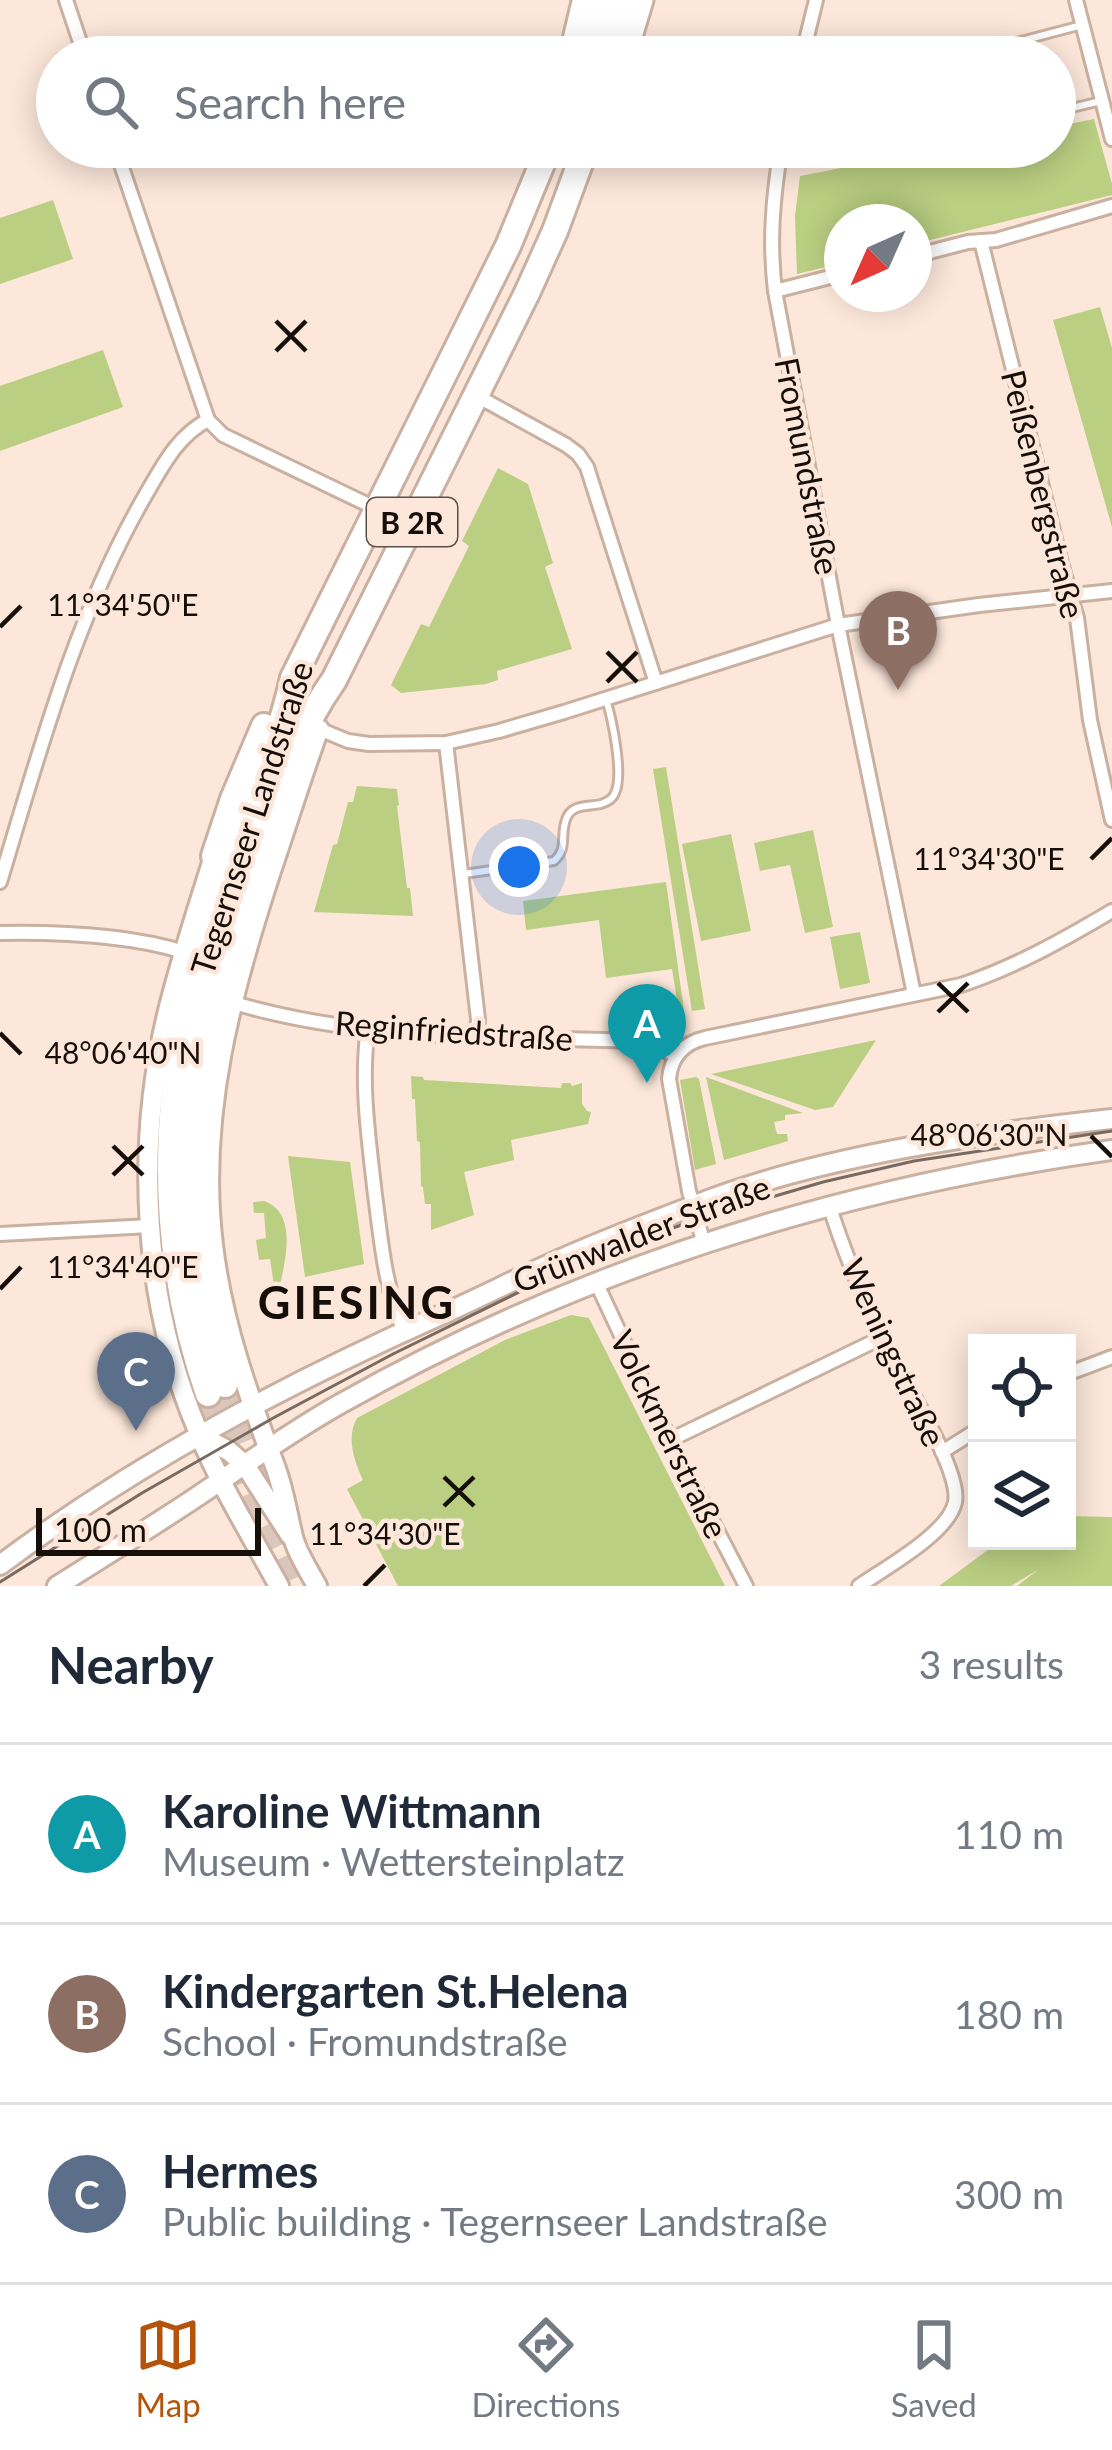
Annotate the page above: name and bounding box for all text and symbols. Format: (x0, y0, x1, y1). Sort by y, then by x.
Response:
search box (36, 36, 1076, 168)
icon: search (78, 69, 144, 135)
text: Search here (174, 75, 406, 129)
north arrow (824, 204, 932, 312)
street label: Fromundstraße (767, 354, 849, 578)
street label: Peißenbergstraße (994, 366, 1094, 622)
road number: B 2R (367, 498, 457, 546)
text: 11°34'50"E (47, 586, 199, 622)
pin: B (859, 591, 937, 690)
street label: Tegernseer Landstraße (181, 656, 321, 980)
your location (489, 837, 549, 897)
text: 11°34'30"E (913, 840, 1065, 876)
pin: A (608, 984, 686, 1083)
street label: Reginfriedstraße (334, 1002, 574, 1058)
text: 48°06'40"N (45, 1034, 201, 1070)
text: 48°06'30"N (911, 1116, 1067, 1152)
street label: Grünwalder Straße (507, 1166, 775, 1300)
text: 11°34'40"E (47, 1248, 199, 1284)
street label: Weningstraße (833, 1252, 955, 1452)
district label: GIESING (258, 1275, 456, 1329)
street label: Volckmerstraße (602, 1324, 738, 1544)
pin: C (97, 1332, 175, 1431)
map controls (968, 1334, 1076, 1550)
button: locate (968, 1334, 1076, 1442)
button: layers (968, 1442, 1076, 1550)
scale bar (36, 1502, 261, 1555)
text: 100 m (54, 1509, 147, 1549)
text: 11°34'30"E (309, 1515, 461, 1551)
text: Nearby (48, 1634, 214, 1695)
text: 3 results (919, 1641, 1064, 1687)
text: Karoline Wittmann (162, 1784, 542, 1838)
text: A (73, 1811, 101, 1857)
text: 110 m (954, 1811, 1064, 1857)
text: Museum · Wettersteinplatz (162, 1838, 625, 1884)
text: Kindergarten St.Helena (162, 1964, 629, 2018)
text: B (74, 1991, 100, 2037)
text: 180 m (954, 1991, 1064, 2037)
text: School · Fromundstraße (162, 2018, 568, 2064)
text: Hermes (162, 2144, 318, 2198)
text: C (74, 2171, 100, 2217)
text: 300 m (954, 2171, 1064, 2217)
text: Public building · Tegernseer Landstraße (162, 2198, 828, 2244)
tab: Map (135, 2312, 201, 2424)
tab: Directions (471, 2312, 620, 2424)
tab: Saved (891, 2312, 977, 2424)

